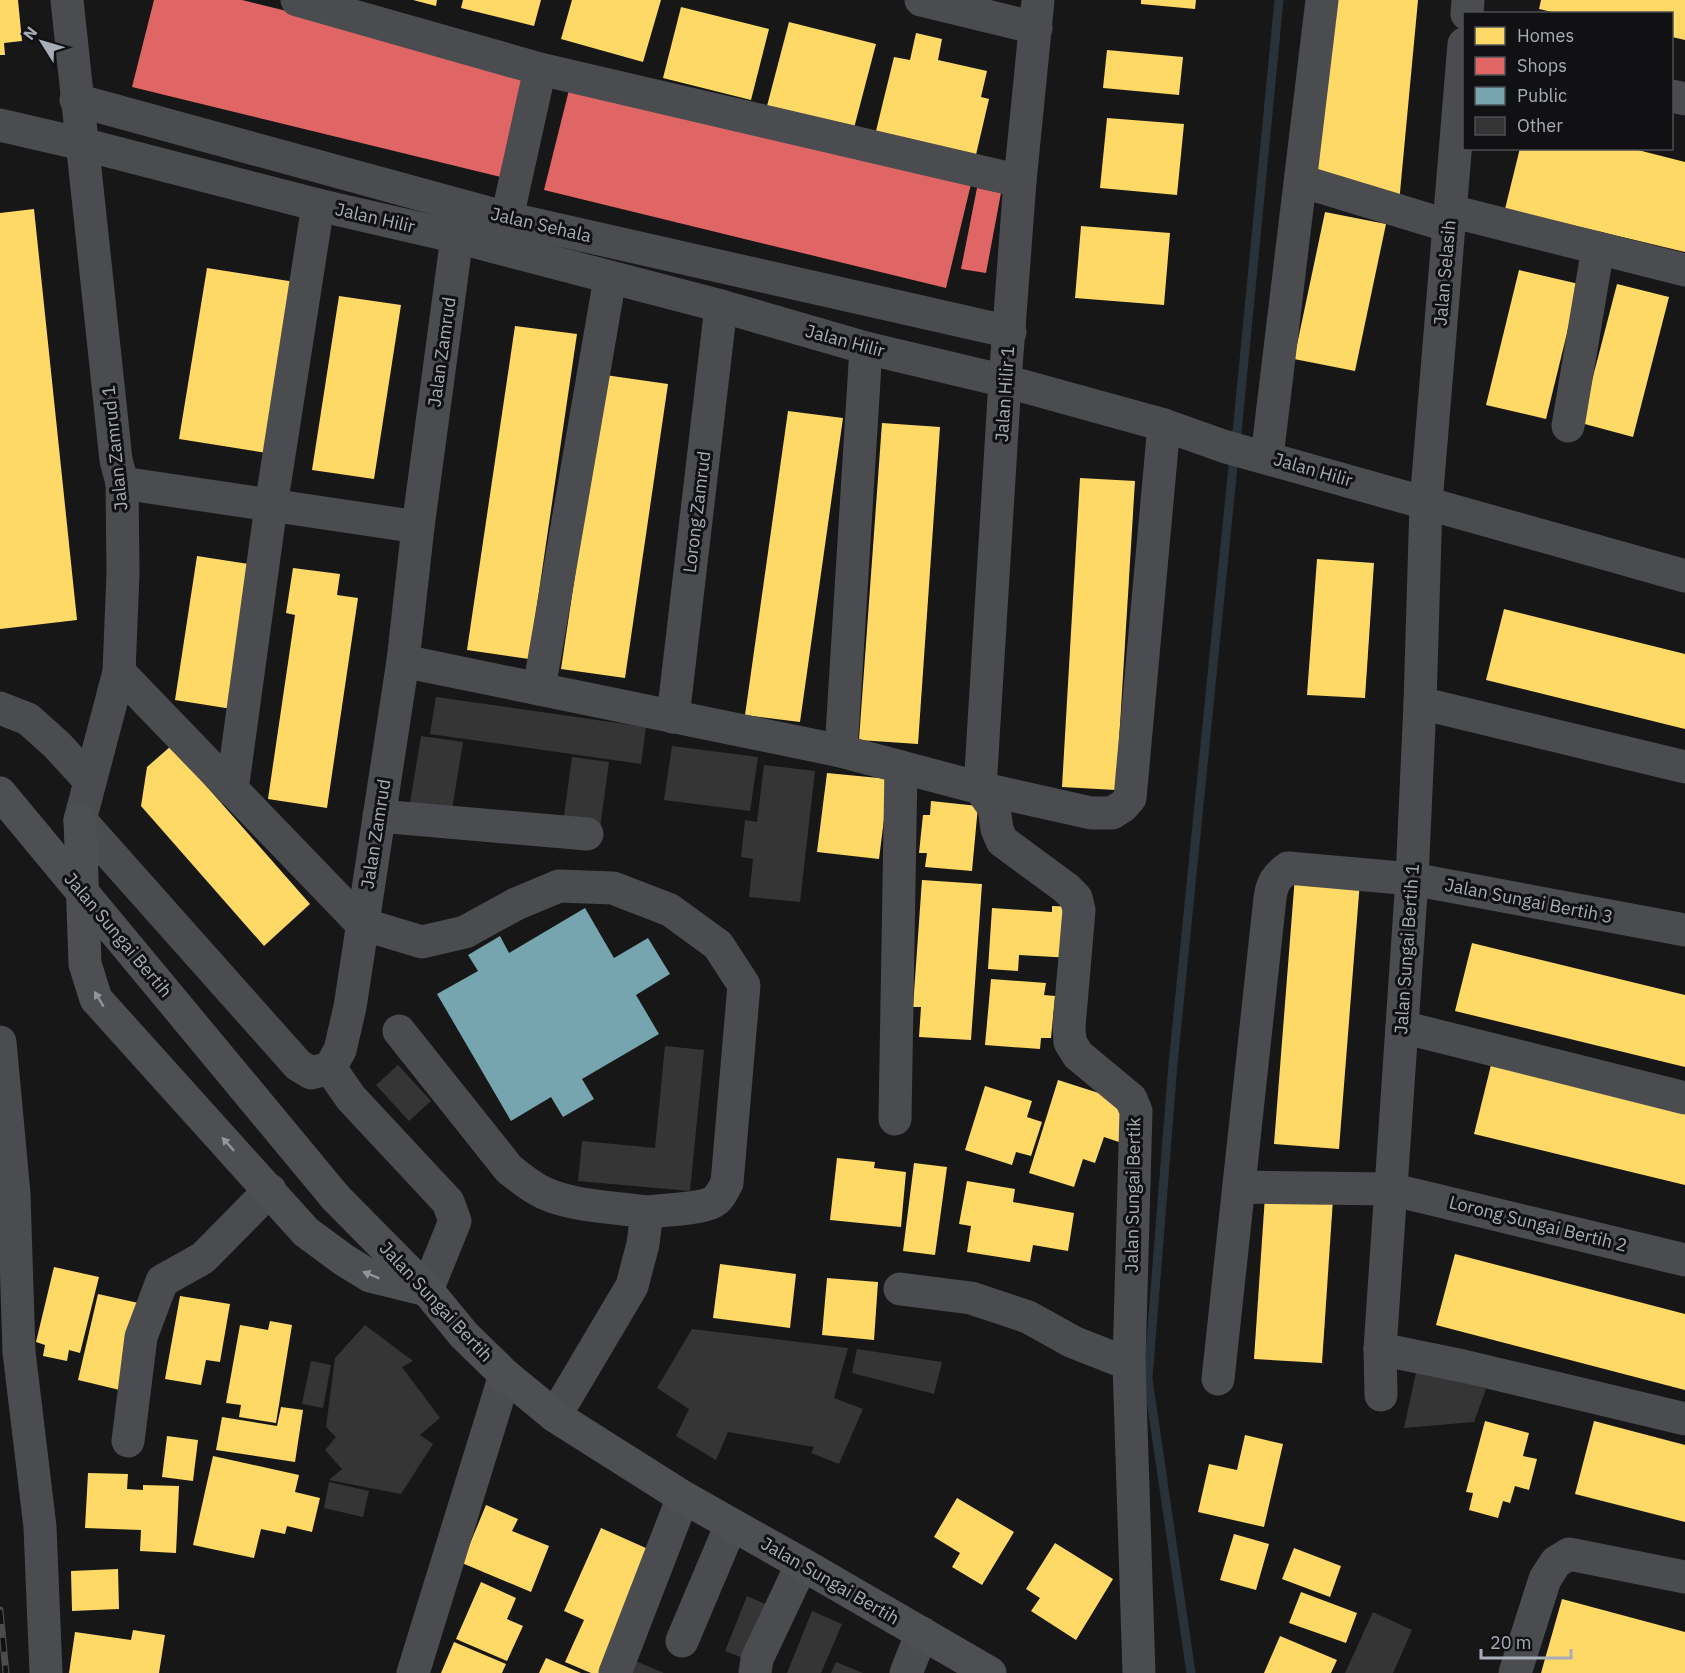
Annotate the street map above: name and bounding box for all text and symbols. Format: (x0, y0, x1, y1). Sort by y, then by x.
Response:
north arrow (12, 12, 72, 72)
legend (1463, 12, 1673, 150)
text: N (19, 22, 41, 44)
text: Homes (1517, 24, 1574, 47)
text: Shops (1517, 54, 1567, 77)
text: Public (1517, 84, 1567, 107)
text: Other (1517, 114, 1563, 137)
street label: Jalan Hilir (333, 197, 418, 238)
street label: Jalan Sehala (489, 202, 594, 247)
street label: Jalan Selasih (1428, 219, 1461, 327)
street label: Jalan Zamrud (422, 295, 461, 408)
street label: Jalan Hilir (803, 319, 888, 362)
street label: Jalan Hilir 1 (990, 345, 1019, 443)
street label: Jalan Zamrud 1 (96, 384, 133, 512)
street label: Jalan Hilir (1271, 447, 1356, 492)
street label: Lorong Zamrud (678, 450, 715, 574)
street label: Jalan Zamrud (355, 777, 396, 890)
street label: Jalan Sungai Bertih 1 (1389, 863, 1424, 1035)
street label: Jalan Sungai Bertih (59, 868, 177, 1002)
street label: Jalan Sungai Bertih 3 (1443, 873, 1615, 928)
one-way arrow (93, 991, 104, 1008)
street label: Jalan Sungai Bertik (1120, 1117, 1145, 1273)
one-way arrow (221, 1137, 235, 1152)
street label: Lorong Sungai Bertih 2 (1447, 1190, 1629, 1257)
street label: Jalan Sungai Bertih (375, 1237, 498, 1366)
one-way arrow (361, 1270, 379, 1280)
street label: Jalan Sungai Bertih (757, 1532, 903, 1629)
scale bar (1481, 1622, 1571, 1660)
text: 20 m (1490, 1631, 1532, 1654)

